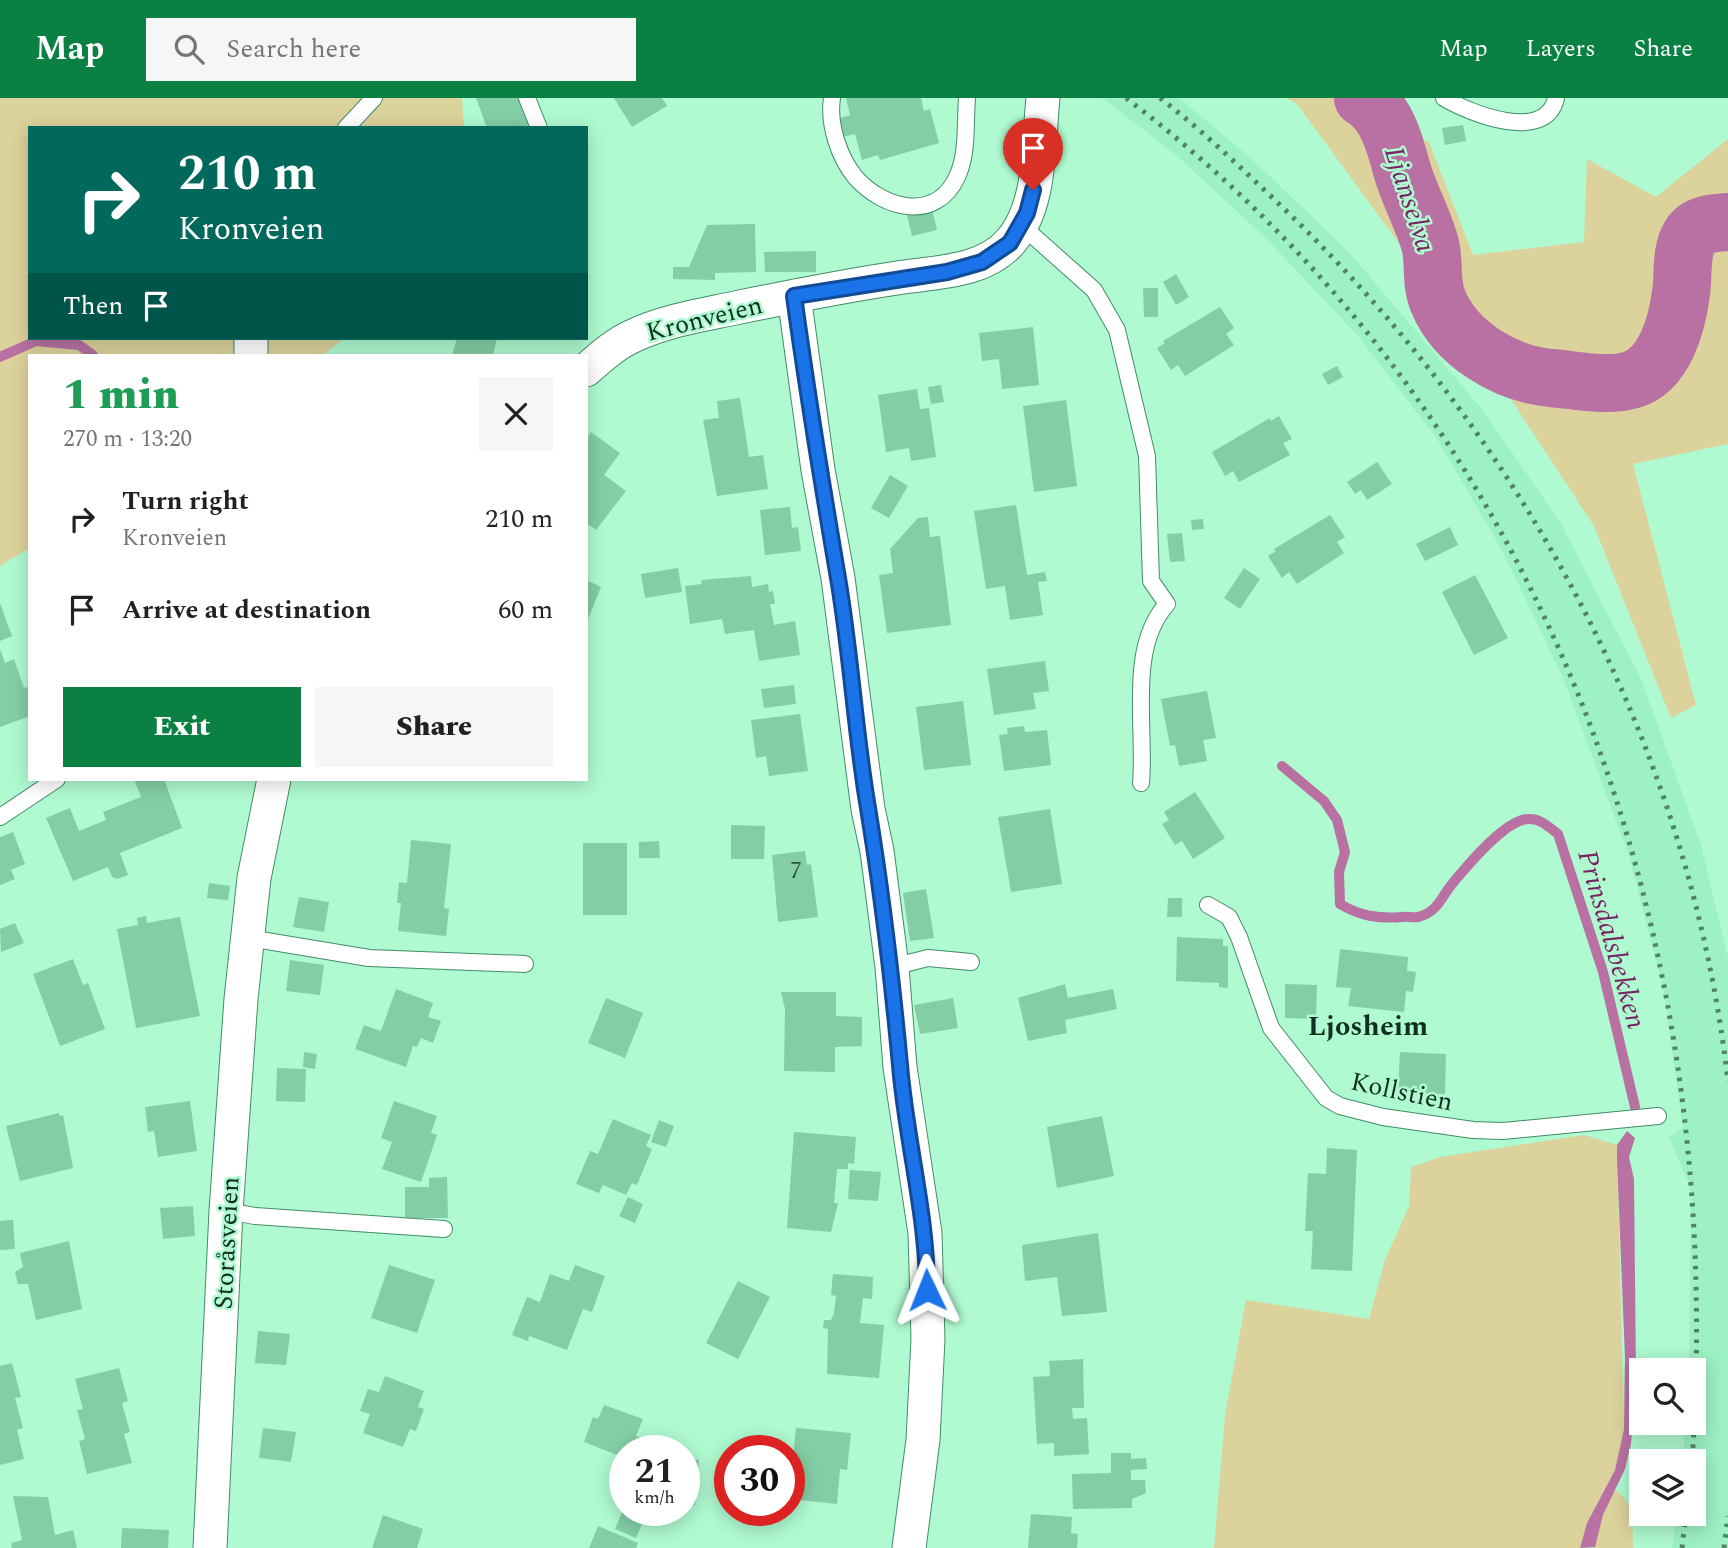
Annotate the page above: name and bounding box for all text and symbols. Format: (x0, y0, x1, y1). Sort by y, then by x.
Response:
search box (146, 18, 636, 81)
text: Map (35, 24, 104, 74)
text: Search here (226, 29, 361, 69)
icon: search (170, 30, 208, 68)
text: Map (1439, 31, 1488, 67)
text: Layers (1526, 31, 1596, 67)
text: Share (1634, 31, 1693, 67)
pin (1003, 118, 1063, 190)
icon: arrive (1014, 129, 1052, 167)
text: 210 m (178, 137, 317, 212)
water label: Ljanselva (1372, 141, 1447, 258)
icon: right (63, 154, 154, 245)
text: Kronveien (178, 205, 324, 254)
street label: Kronveien (642, 285, 767, 353)
text: Then (63, 286, 123, 326)
icon: arrive (137, 287, 175, 325)
text: 1 min (63, 364, 179, 427)
button: close (479, 377, 553, 451)
text: 270 m · 13:20 (63, 422, 192, 457)
text: Turn right (122, 481, 249, 521)
text: 210 m (485, 499, 553, 539)
icon: right (63, 500, 101, 538)
text: Kronveien (122, 521, 227, 556)
text: Arrive at destination (122, 590, 371, 630)
text: 60 m (498, 590, 553, 630)
icon: arrive (63, 591, 101, 629)
button: Exit (63, 687, 301, 767)
button: Share (315, 687, 553, 767)
water label: Prinsdalsbekken (1565, 845, 1658, 1034)
house number: 7 (790, 854, 802, 889)
district label: Ljosheim (1308, 1005, 1428, 1048)
street label: Kollstien (1347, 1062, 1457, 1122)
street label: Storåsveien (204, 1176, 250, 1310)
position arrow (890, 1253, 964, 1327)
map controls (1629, 1358, 1706, 1526)
button: search (1629, 1358, 1706, 1435)
speed limit sign: 30 (714, 1435, 805, 1526)
text: 21 (635, 1445, 674, 1498)
button: layers (1629, 1449, 1706, 1526)
text: km/h (634, 1484, 675, 1511)

